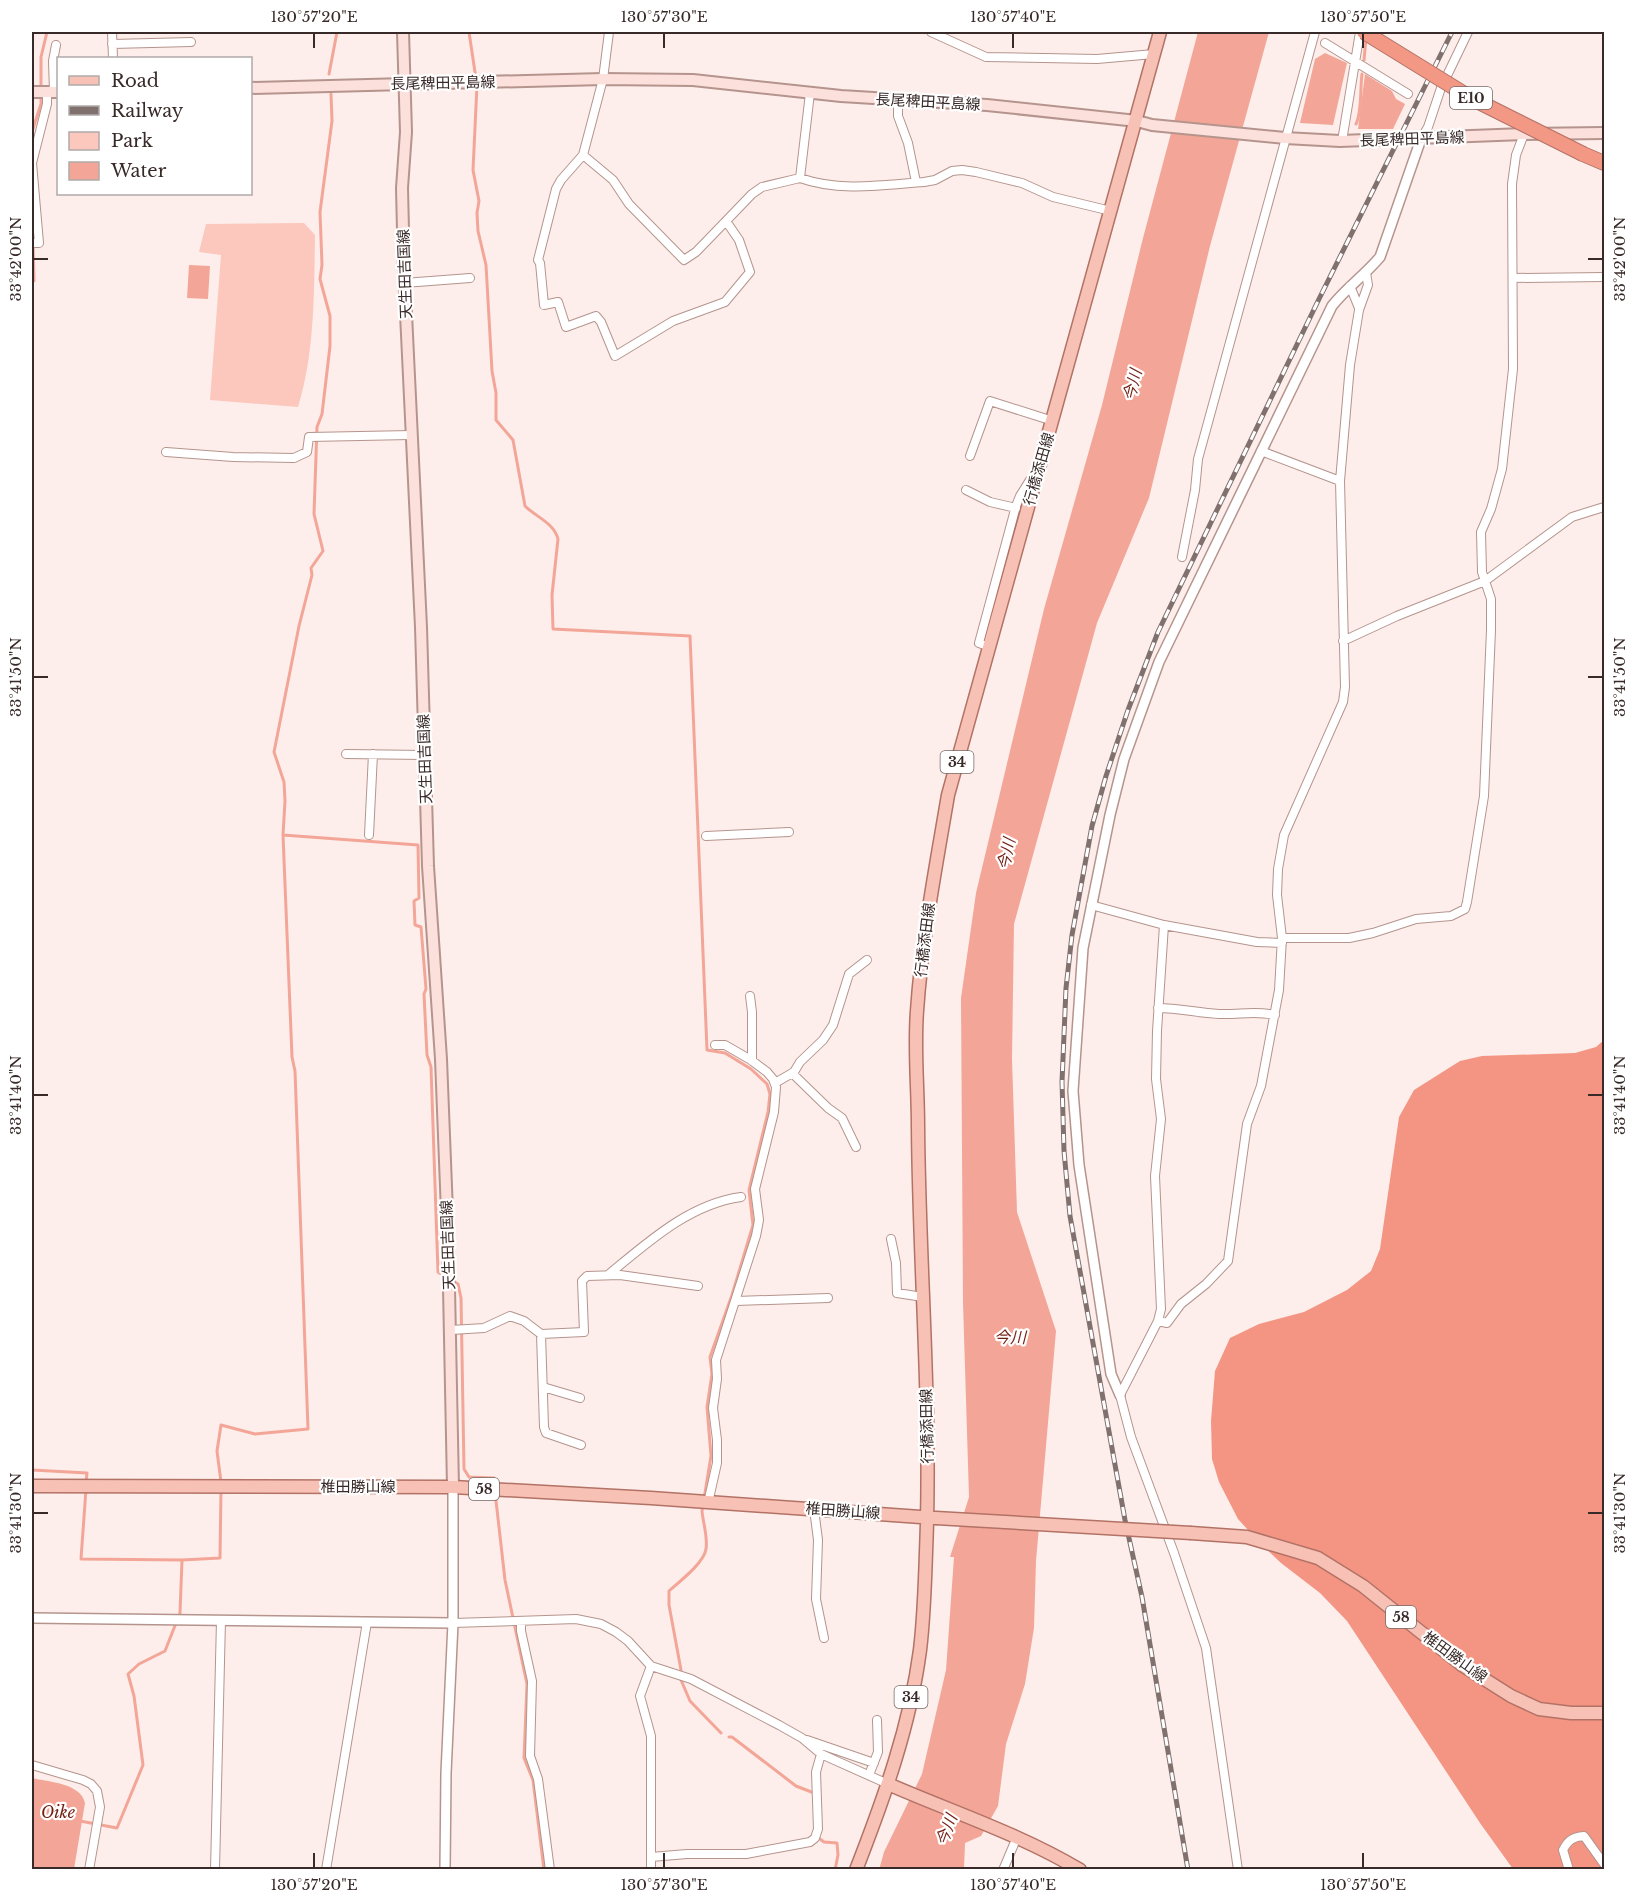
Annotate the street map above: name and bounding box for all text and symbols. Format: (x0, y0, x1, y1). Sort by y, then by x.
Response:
text: 130°57'20"E (270, 7, 358, 26)
text: 130°57'30"E (620, 7, 708, 26)
text: 130°57'40"E (970, 7, 1056, 26)
text: 130°57'50"E (1320, 7, 1406, 26)
legend (57, 57, 252, 195)
text: Road (111, 70, 159, 92)
street label: 長尾稗田平島線 (390, 72, 496, 93)
road number: E10 (1450, 87, 1492, 109)
street label: 長尾稗田平島線 (875, 89, 981, 114)
text: Railway (111, 100, 184, 122)
street label: 長尾稗田平島線 (1359, 127, 1465, 150)
text: Park (111, 130, 153, 152)
text: Water (110, 160, 167, 182)
text: 33°42'00"N (6, 217, 25, 301)
text: 33°42'00"N (1610, 217, 1629, 301)
street label: 天生田吉国線 (393, 229, 416, 319)
water label: 今川 (1118, 365, 1146, 403)
street label: 行橋添田線 (1019, 430, 1058, 508)
text: 33°41'50"N (6, 637, 25, 717)
text: 33°41'50"N (1610, 637, 1629, 717)
street label: 天生田吉国線 (413, 714, 436, 804)
road number: 34 (940, 751, 974, 773)
water label: 今川 (993, 834, 1020, 872)
street label: 行橋添田線 (911, 902, 939, 978)
text: 33°41'40"N (6, 1055, 25, 1135)
text: 33°41'40"N (1610, 1055, 1629, 1135)
street label: 天生田吉国線 (436, 1200, 459, 1290)
water label: 今川 (994, 1327, 1028, 1347)
street label: 行橋添田線 (916, 1388, 937, 1464)
text: 33°41'30"N (6, 1473, 25, 1553)
text: 33°41'30"N (1610, 1473, 1629, 1553)
street label: 椎田勝山線 (320, 1477, 396, 1496)
road number: 58 (469, 1478, 499, 1500)
street label: 椎田勝山線 (805, 1498, 881, 1523)
road number: 58 (1386, 1606, 1416, 1628)
street label: 椎田勝山線 (1419, 1627, 1491, 1686)
road number: 34 (894, 1686, 928, 1708)
water label: Oike (41, 1802, 76, 1822)
water label: 今川 (931, 1810, 962, 1848)
text: 130°57'20"E (270, 1875, 358, 1894)
text: 130°57'30"E (620, 1875, 708, 1894)
text: 130°57'40"E (970, 1875, 1056, 1894)
text: 130°57'50"E (1320, 1875, 1406, 1894)

